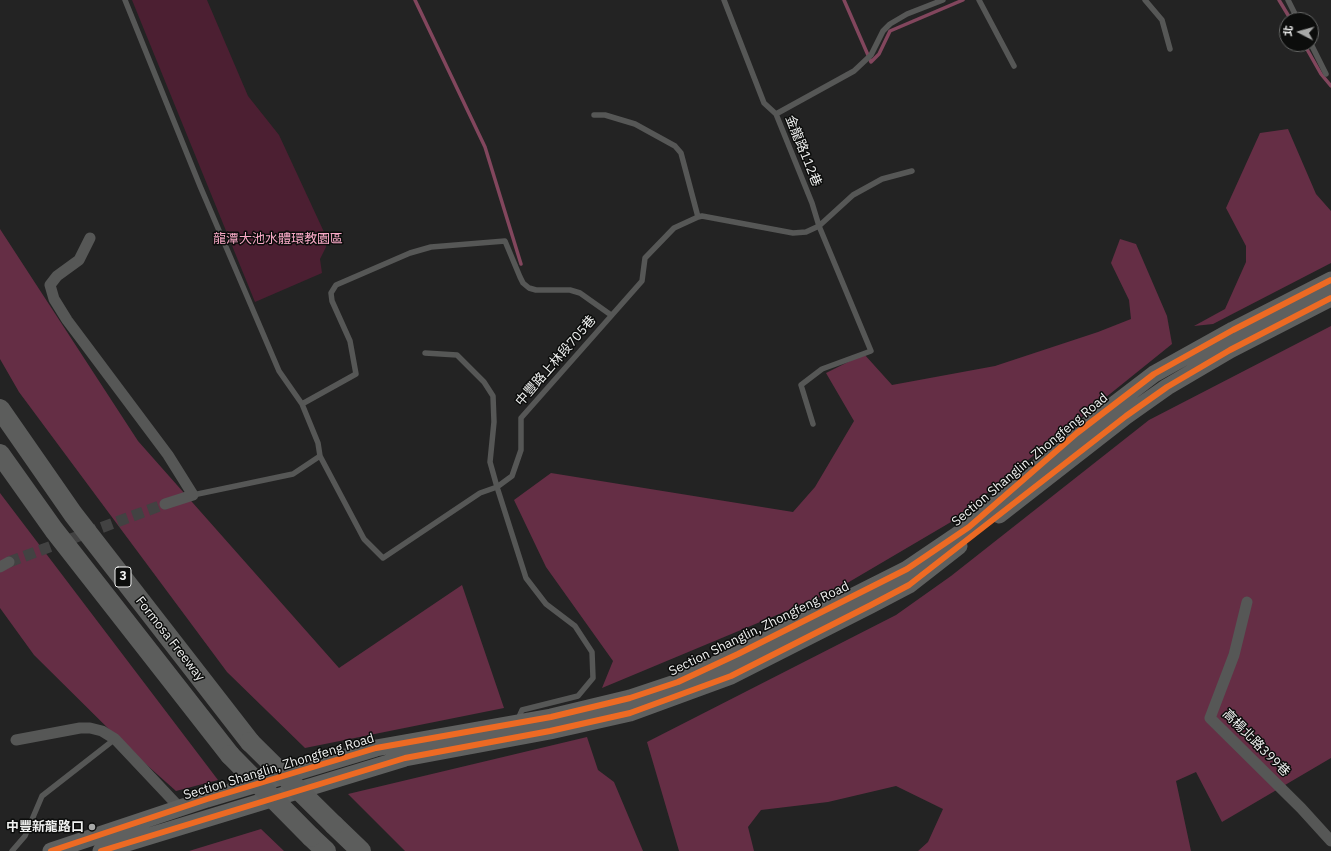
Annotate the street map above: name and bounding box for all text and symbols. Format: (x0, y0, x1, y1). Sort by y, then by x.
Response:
north arrow (1279, 12, 1319, 52)
text: 北 (1281, 25, 1296, 37)
street label: 金龍路112巷 (782, 113, 824, 189)
park label: 龍潭大池水體環教園區 (213, 231, 343, 247)
street label: 中豐路上林段705巷 (513, 313, 599, 409)
street label: Section Shanglin, Zhongfeng Road (949, 390, 1111, 530)
road number: 3 (115, 567, 131, 587)
street label: Section Shanglin, Zhongfeng Road (666, 578, 852, 680)
street label: Formosa Freeway (132, 594, 208, 684)
street label: 高楊北路399巷 (1219, 706, 1293, 780)
street label: Section Shanglin, Zhongfeng Road (182, 731, 376, 803)
place label: 中豐新龍路口 (6, 819, 84, 835)
marker: 中豐新龍路口 (87, 822, 97, 832)

